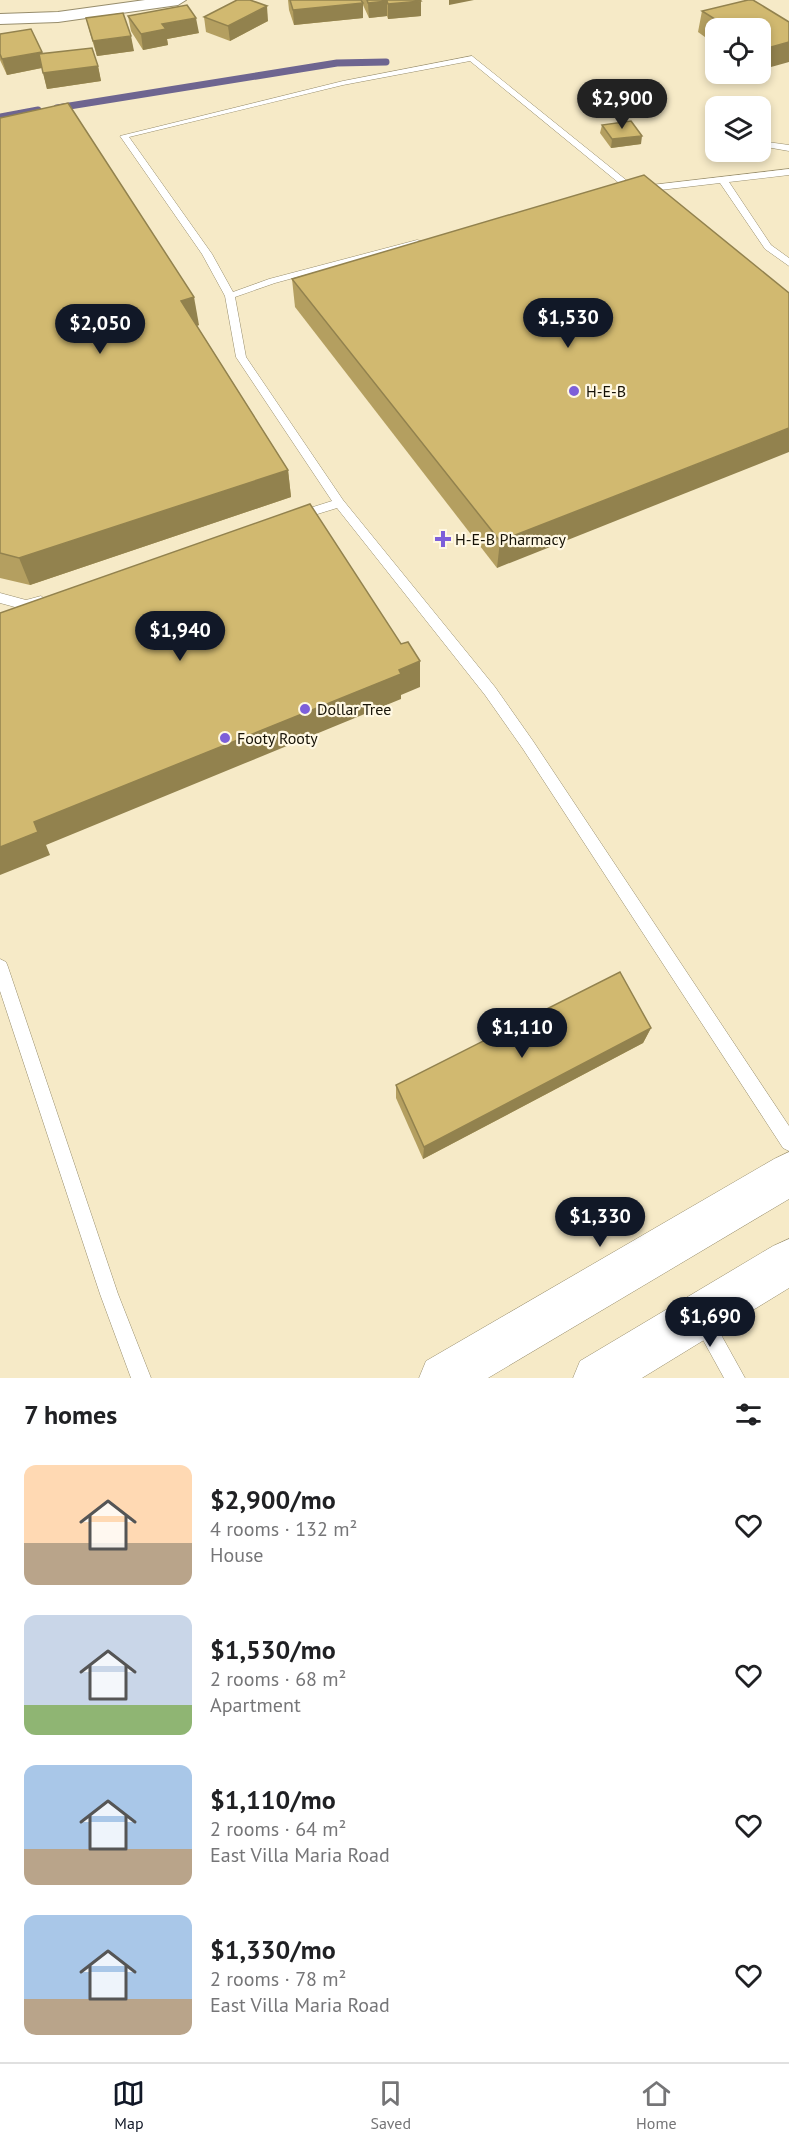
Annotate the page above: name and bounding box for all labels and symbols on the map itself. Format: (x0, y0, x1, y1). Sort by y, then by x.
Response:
pin: $2,900 (573, 79, 671, 130)
pin: $1,530 (519, 298, 617, 349)
pin: $2,050 (51, 304, 149, 355)
place label: H-E-B (586, 381, 626, 401)
marker: H-E-B (567, 384, 581, 398)
place label: H-E-B Pharmacy (455, 529, 566, 549)
marker: H-E-B Pharmacy (436, 532, 450, 546)
pin: $1,940 (131, 611, 229, 662)
place label: Dollar Tree (317, 699, 391, 719)
marker: Dollar Tree (298, 702, 312, 716)
place label: Footy Rooty (237, 728, 318, 748)
marker: Footy Rooty (218, 731, 232, 745)
pin: $1,110 (473, 1008, 571, 1059)
pin: $1,330 (551, 1197, 649, 1248)
pin: $1,690 (661, 1297, 759, 1348)

